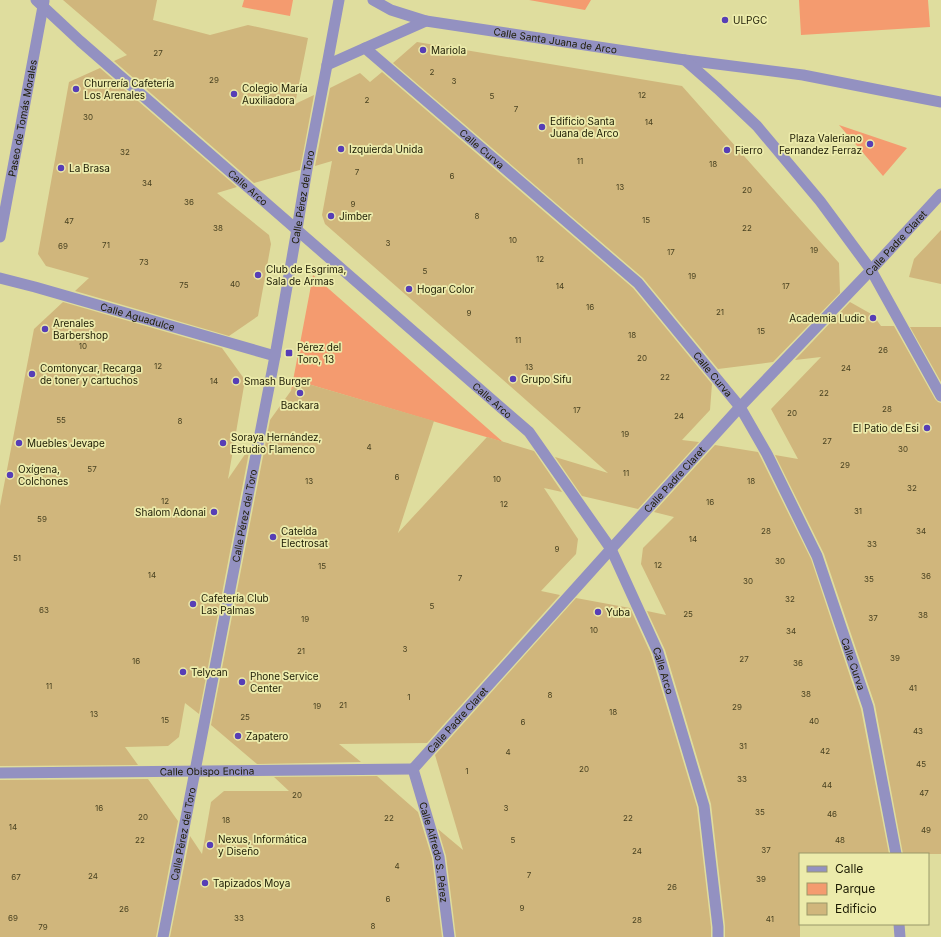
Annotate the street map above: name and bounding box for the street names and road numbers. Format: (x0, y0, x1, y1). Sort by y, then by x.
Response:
street label: Calle Santa Juana de Arco (493, 25, 618, 56)
street label: Paseo de Tomás Morales (5, 59, 39, 178)
street label: Calle Curva (457, 126, 507, 171)
street label: Calle Pérez del Toro (289, 149, 316, 245)
street label: Calle Arco (226, 167, 270, 208)
street label: Calle Padre Claret (863, 207, 929, 278)
street label: Calle Aguadulce (99, 300, 177, 333)
street label: Calle Curva (691, 349, 735, 399)
street label: Calle Arco (470, 380, 515, 421)
street label: Calle Padre Claret (641, 443, 708, 515)
street label: Calle Pérez del Toro (229, 468, 259, 563)
street label: Calle Curva (839, 636, 868, 692)
street label: Calle Arco (650, 645, 676, 696)
street label: Calle Padre Claret (424, 684, 491, 756)
street label: Calle Obispo Encina (160, 765, 254, 777)
street label: Calle Pérez del Toro (168, 786, 198, 882)
street label: Calle Alfredo S. Pérez (417, 800, 451, 903)

